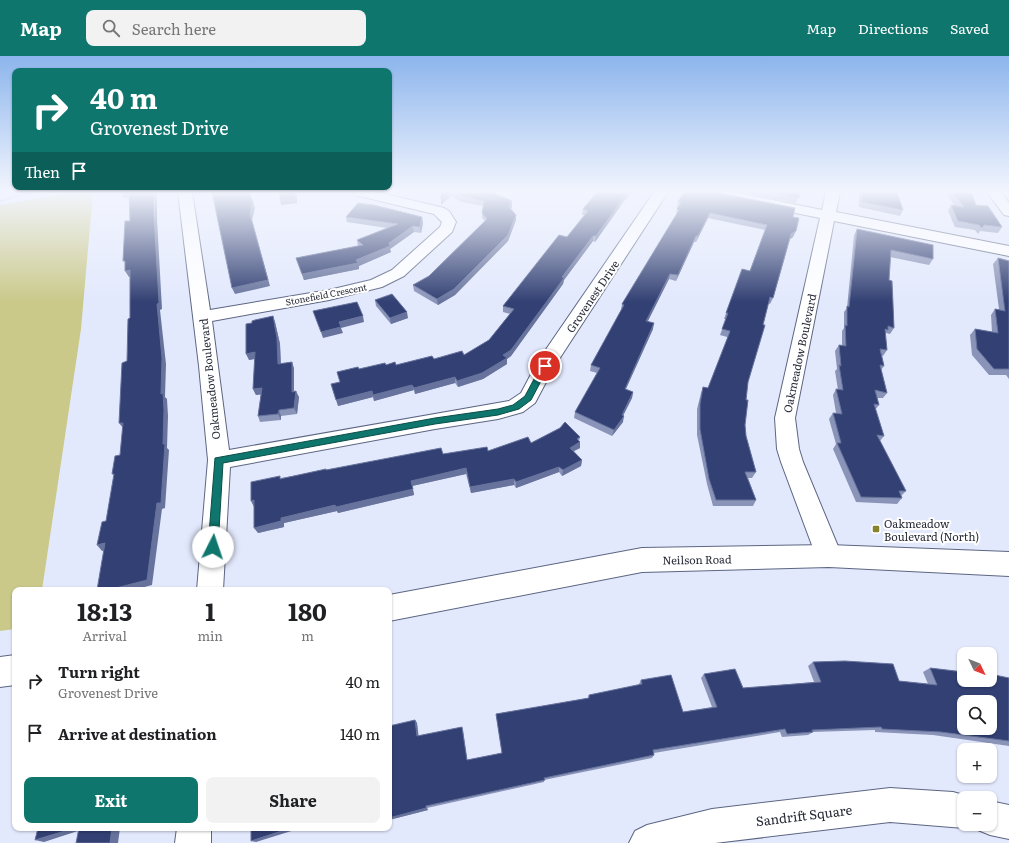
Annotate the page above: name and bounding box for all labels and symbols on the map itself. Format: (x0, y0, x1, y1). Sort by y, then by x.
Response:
street label: Grovenest Drive (562, 256, 622, 336)
street label: Stonefield Crescent (284, 279, 368, 309)
street label: Oakmeadow Boulevard (779, 292, 820, 414)
street label: Oakmeadow Boulevard (195, 318, 223, 440)
pin (528, 349, 562, 383)
place label: Oakmeadow Boulevard (North) (884, 515, 979, 544)
marker: Oakmeadow Boulevard (North) (871, 524, 881, 534)
position arrow (192, 526, 234, 568)
street label: Neilson Road (662, 550, 732, 568)
north arrow (957, 647, 997, 687)
street label: Sandrift Square (755, 800, 854, 830)

